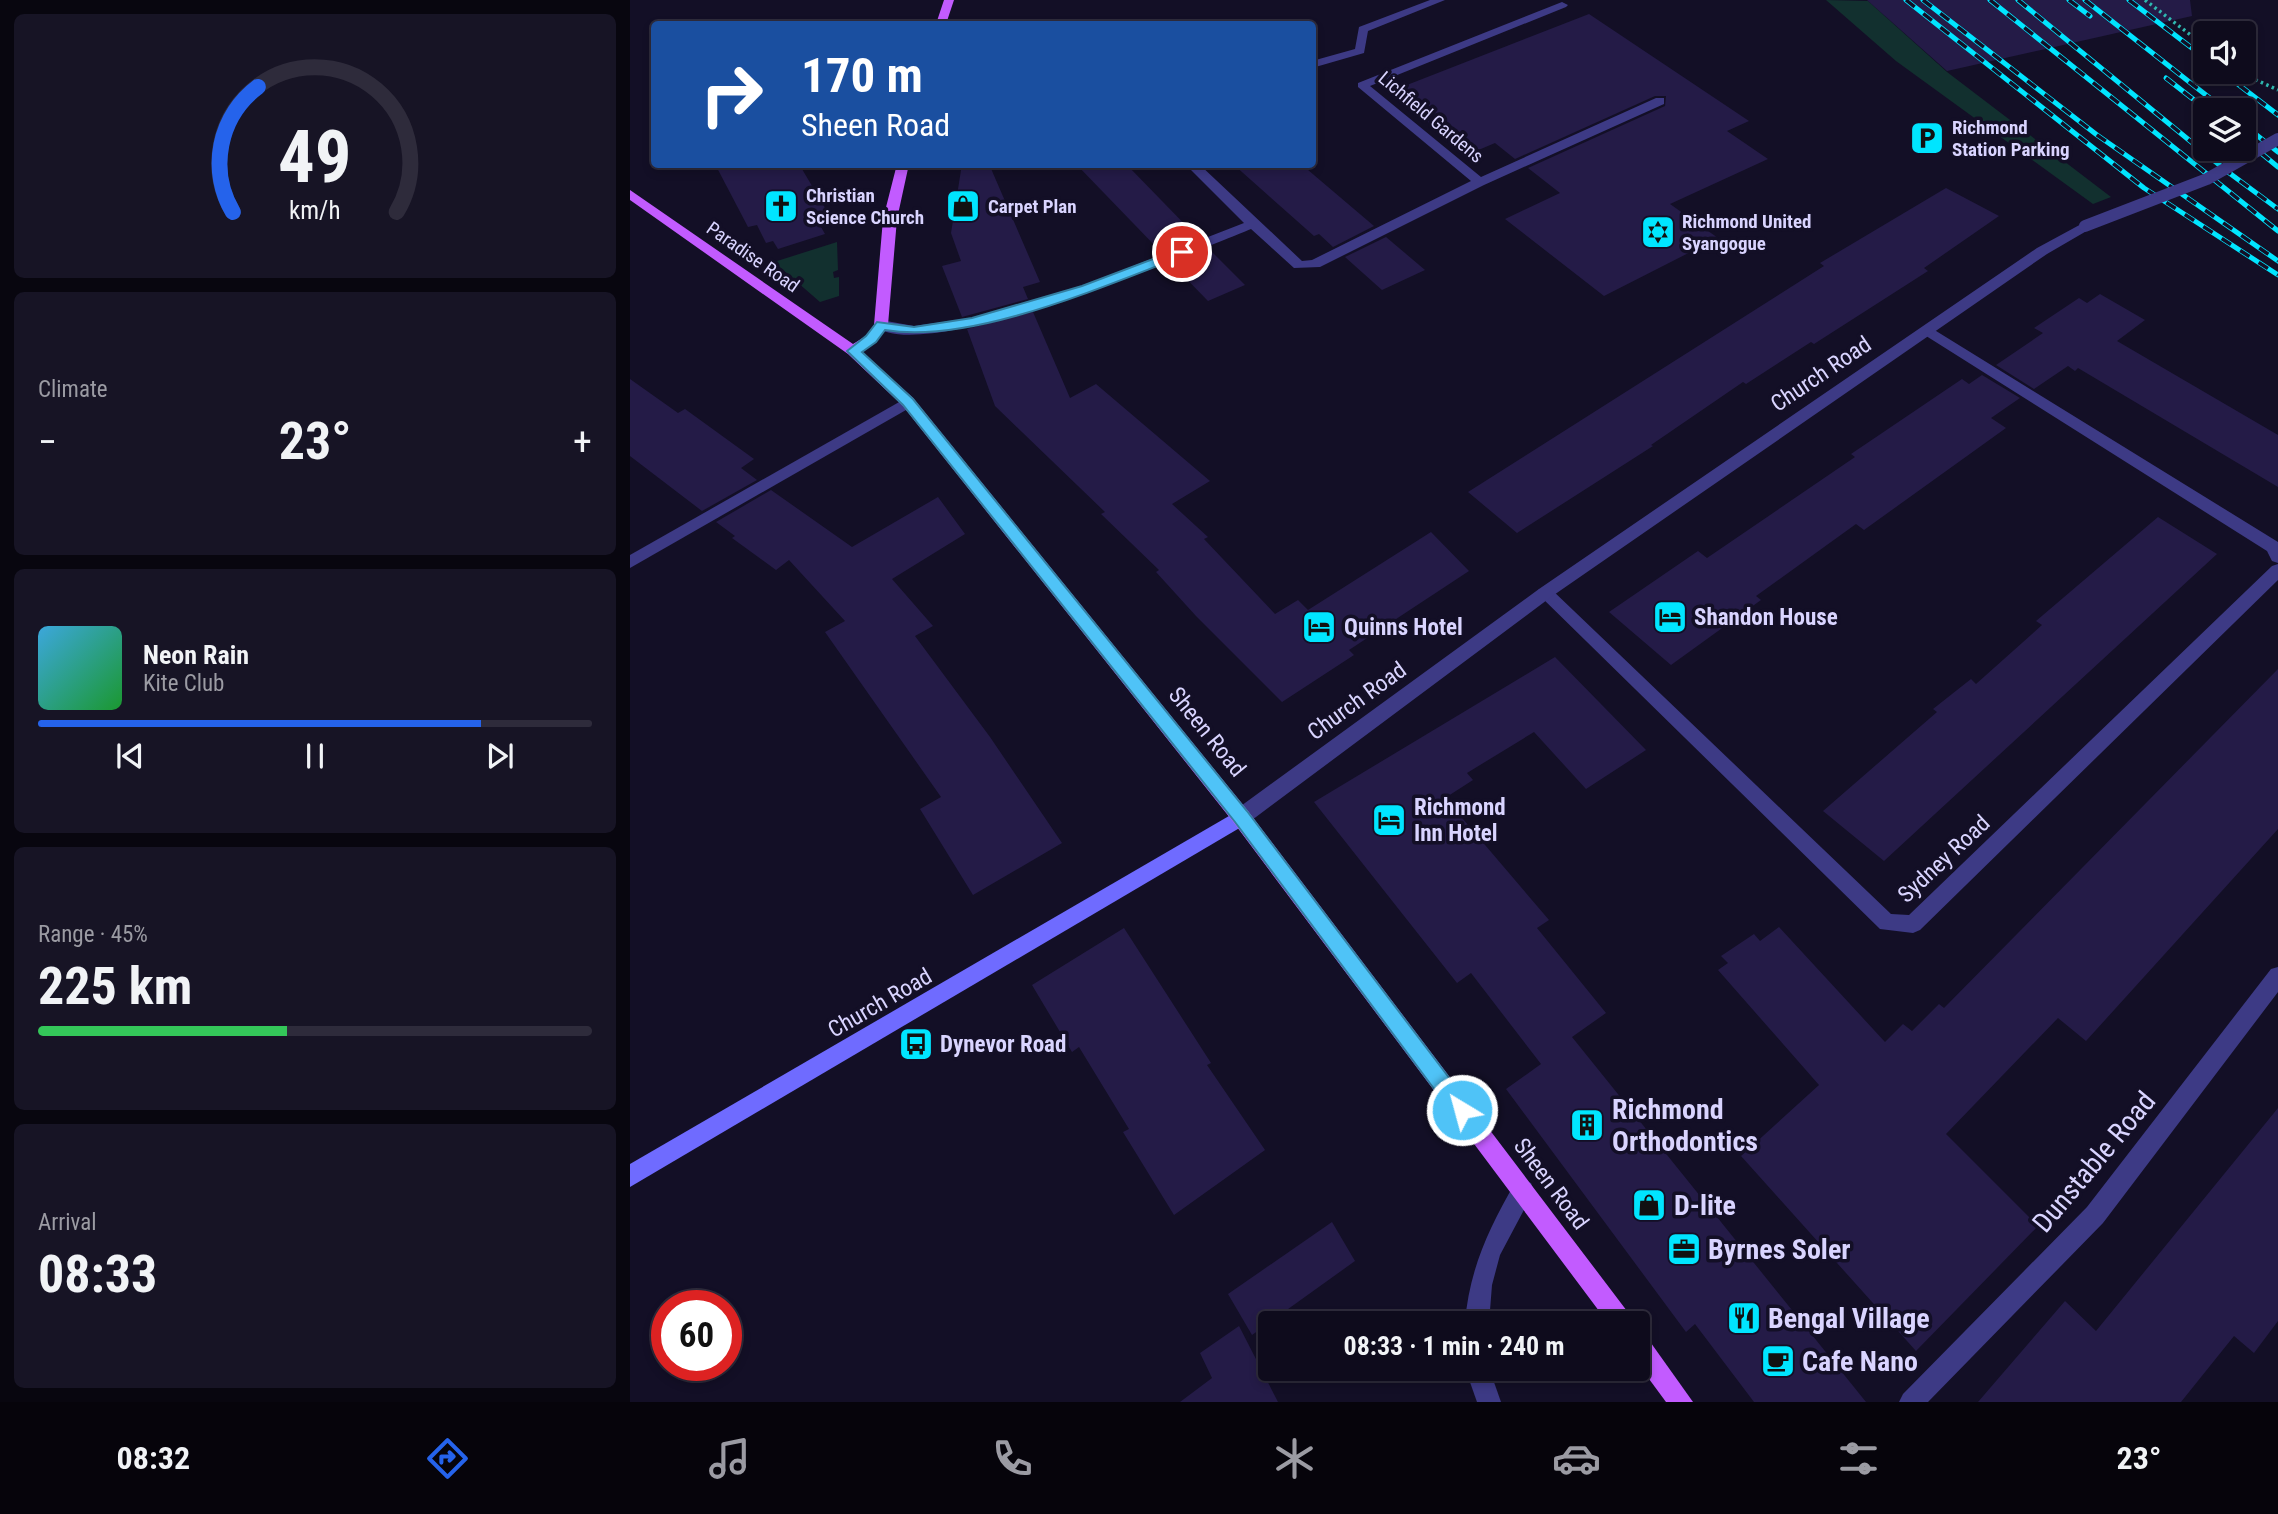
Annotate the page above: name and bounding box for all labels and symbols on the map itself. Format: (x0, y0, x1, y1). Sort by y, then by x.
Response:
street label: Lichfield Gardens (1374, 66, 1488, 168)
place label: Richmond Station Parking (1952, 116, 2070, 161)
parking icon: Richmond Station Parking (1908, 119, 1946, 157)
place label: Christian Science Church (806, 184, 924, 229)
church icon: Christian Science Church (762, 187, 800, 225)
shop icon: Carpet Plan (944, 187, 982, 225)
place label: Carpet Plan (988, 195, 1077, 218)
place label: Richmond United Syangogue (1682, 210, 1811, 255)
synagogue icon: Richmond United Syangogue (1639, 213, 1677, 251)
street label: Paradise Road (702, 217, 804, 297)
pin (1152, 222, 1212, 282)
street label: Church Road (1766, 331, 1876, 417)
hotel icon: Shandon House (1651, 598, 1689, 636)
place label: Shandon House (1694, 604, 1838, 631)
hotel icon: Quinns Hotel (1300, 608, 1338, 646)
place label: Quinns Hotel (1344, 614, 1463, 641)
street label: Church Road (1302, 656, 1412, 746)
street label: Sheen Road (1163, 682, 1251, 782)
place label: Richmond Inn Hotel (1414, 794, 1506, 847)
hotel icon: Richmond Inn Hotel (1370, 801, 1408, 839)
street label: Sydney Road (1893, 810, 1995, 908)
street label: Church Road (823, 962, 937, 1044)
bus stop icon: Dynevor Road (897, 1025, 935, 1063)
place label: Dynevor Road (940, 1031, 1066, 1058)
position arrow (1425, 1073, 1499, 1147)
street label: Dunstable Road (2026, 1085, 2162, 1239)
place label: Richmond Orthodontics (1612, 1093, 1758, 1158)
building icon: Richmond Orthodontics (1568, 1106, 1606, 1144)
street label: Sheen Road (1508, 1133, 1594, 1235)
shop icon: D-lite (1630, 1186, 1668, 1224)
place label: D-lite (1674, 1189, 1736, 1222)
office icon: Byrnes Soler (1665, 1230, 1703, 1268)
place label: Byrnes Soler (1708, 1233, 1851, 1266)
speed limit sign: 60 (651, 1290, 742, 1381)
restaurant icon: Bengal Village (1725, 1299, 1763, 1337)
place label: Bengal Village (1768, 1302, 1930, 1335)
cafe icon: Cafe Nano (1759, 1342, 1797, 1380)
place label: Cafe Nano (1802, 1345, 1918, 1378)

